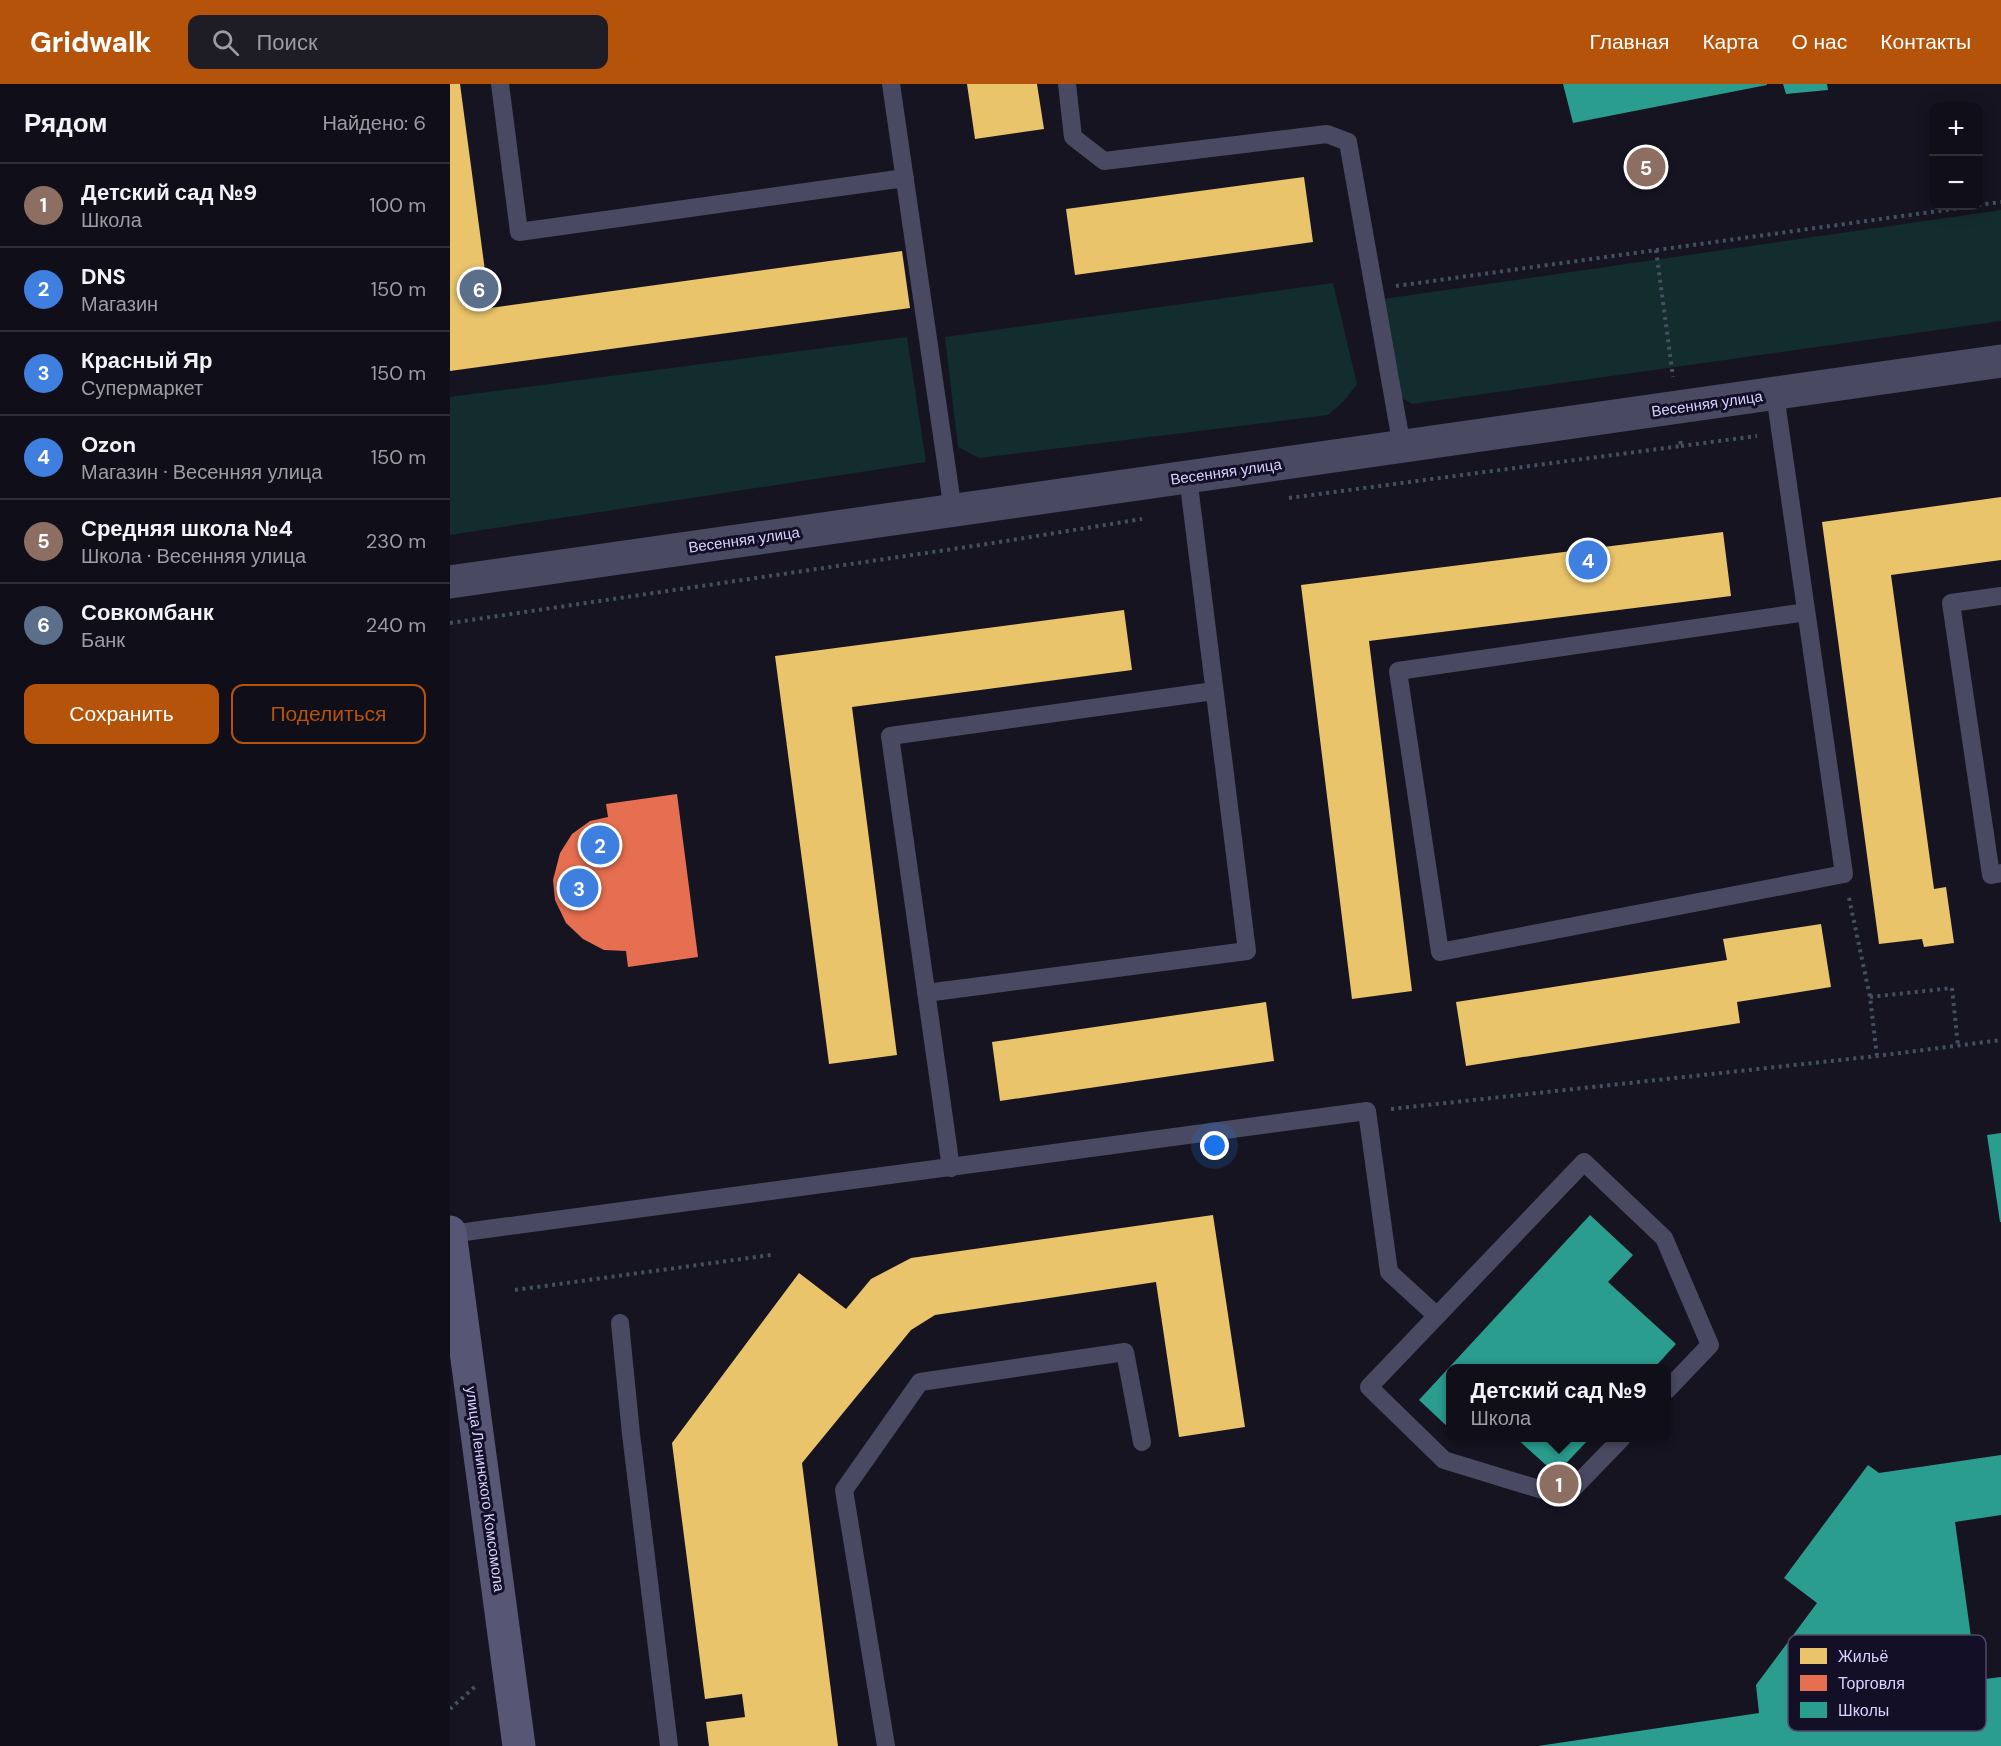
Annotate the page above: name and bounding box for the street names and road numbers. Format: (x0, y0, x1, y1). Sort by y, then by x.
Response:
street label: Весенняя улица (1650, 386, 1765, 422)
street label: Весенняя улица (1169, 454, 1284, 490)
street label: Весенняя улица (687, 522, 802, 558)
street label: улица Ленинского Комсомола (461, 1385, 509, 1594)

